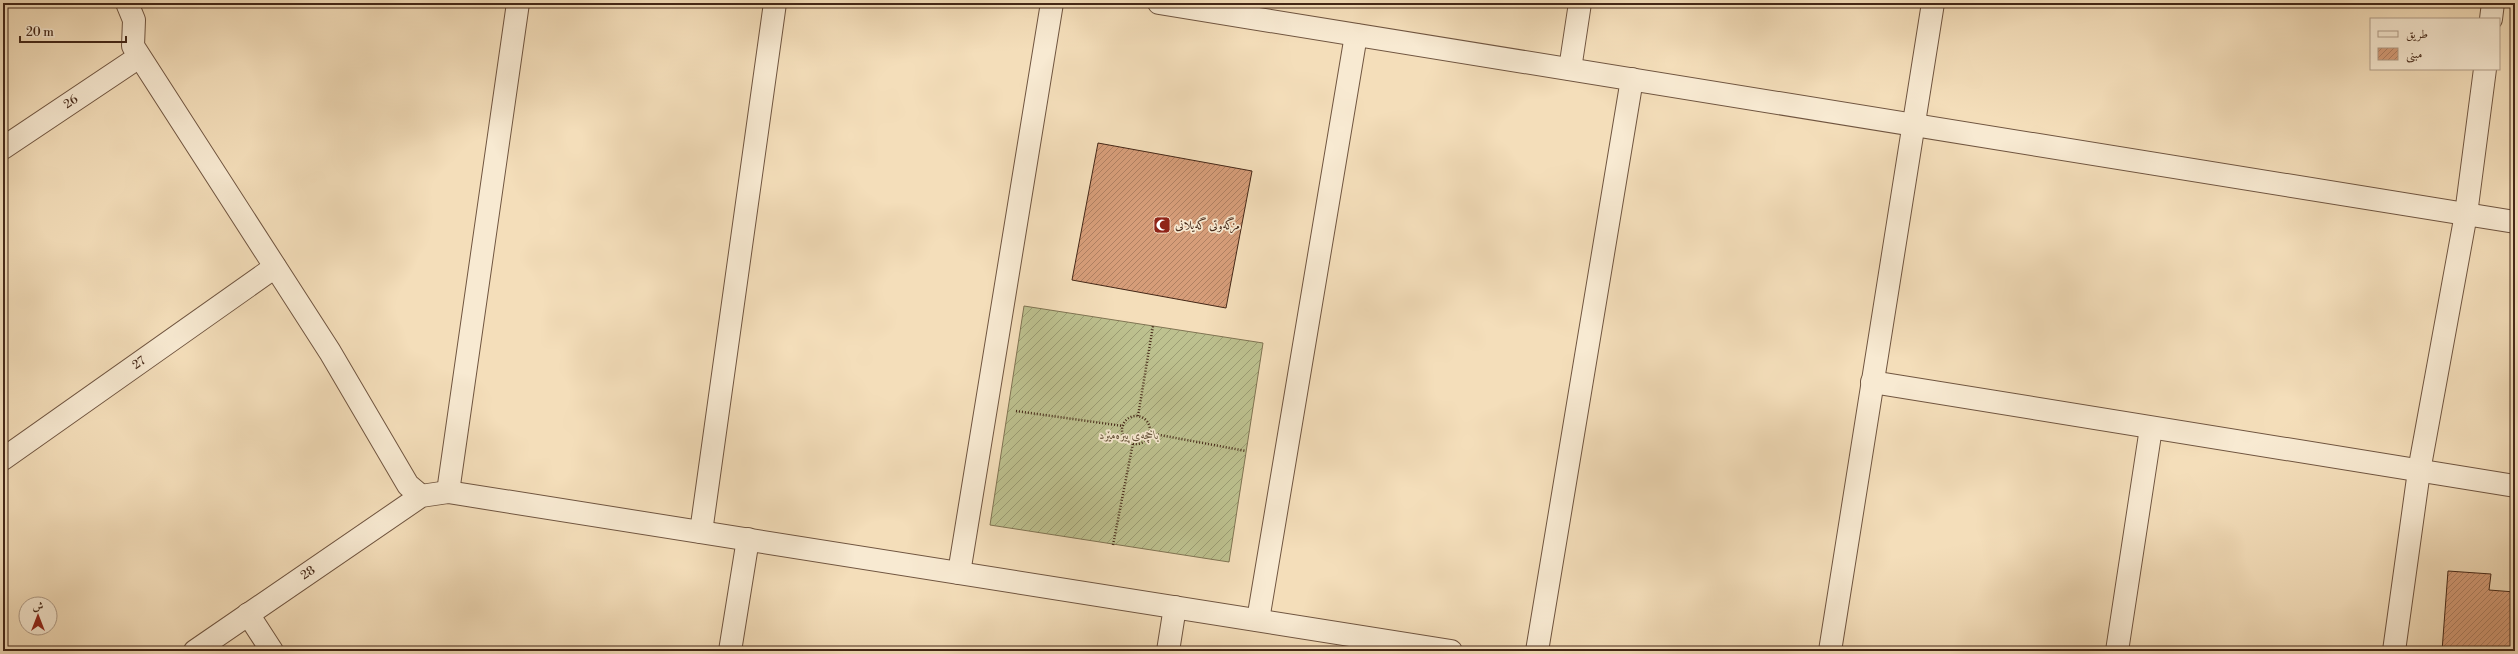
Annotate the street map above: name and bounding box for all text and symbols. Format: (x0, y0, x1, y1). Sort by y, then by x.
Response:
scale bar (20, 18, 126, 44)
legend (2370, 18, 2500, 70)
text: 20 m (26, 25, 54, 40)
text: طريق (2406, 27, 2428, 42)
text: مبنى (2406, 47, 2422, 63)
street label: 26 (61, 92, 81, 112)
mosque icon: مزگەوتی گەیلانی (1152, 215, 1172, 235)
place label: مزگەوتی گەیلانی (1175, 216, 1240, 234)
street label: 27 (129, 353, 149, 373)
park label: باخچەی پیرەمێرد (1099, 428, 1160, 444)
street label: 28 (298, 563, 318, 583)
north arrow (18, 596, 58, 636)
text: ش (33, 600, 44, 614)

